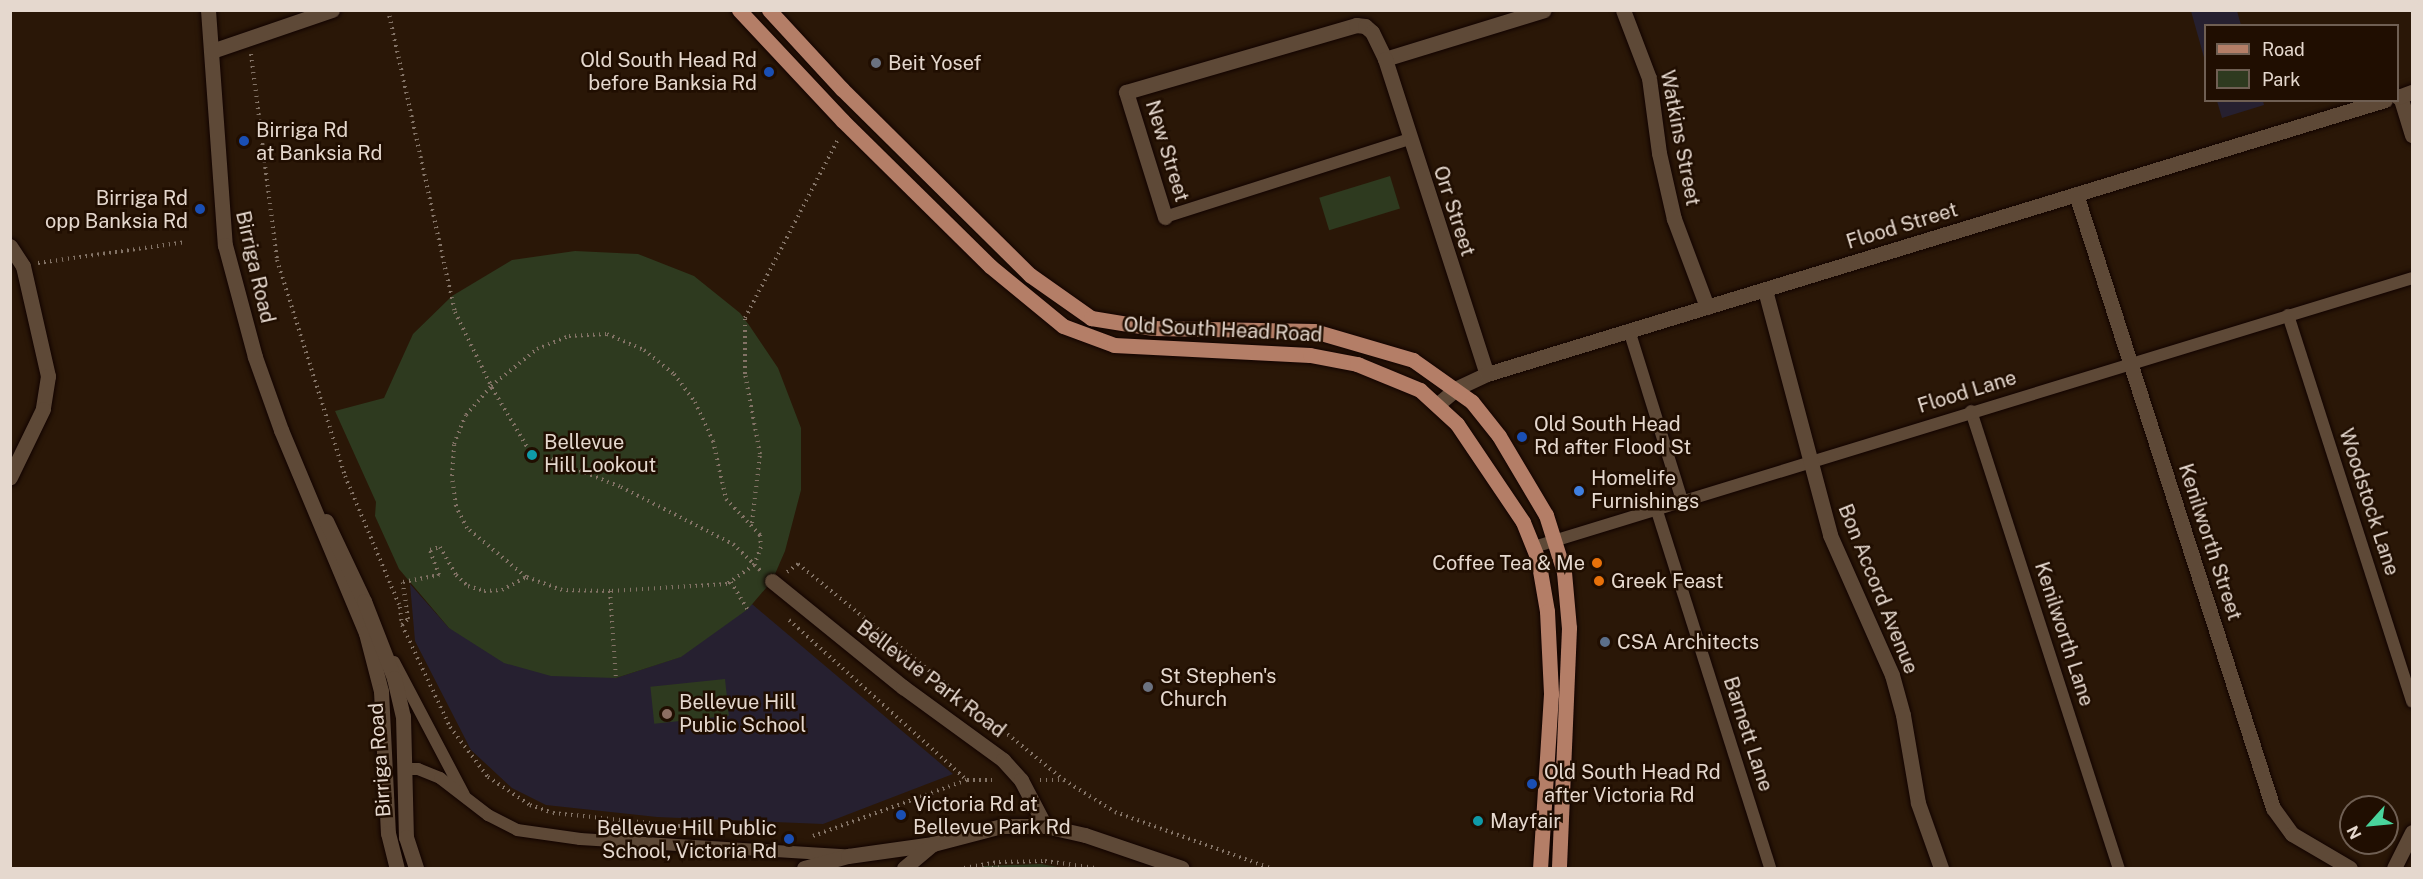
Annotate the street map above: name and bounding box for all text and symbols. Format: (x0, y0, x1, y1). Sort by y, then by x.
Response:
legend (2204, 24, 2399, 102)
text: Road (2262, 39, 2305, 60)
place label: Old South Head Rd before Banksia Rd (580, 48, 757, 95)
place label: Beit Yosef (888, 51, 982, 75)
marker: Beit Yosef (869, 56, 883, 70)
marker: Old South Head Rd before Banksia Rd (762, 65, 776, 79)
street label: Watkins Street (1655, 68, 1705, 208)
text: Park (2262, 69, 2300, 90)
street label: New Street (1140, 97, 1194, 205)
place label: Birriga Rd at Banksia Rd (256, 118, 382, 165)
marker: Birriga Rd at Banksia Rd (237, 134, 251, 148)
street label: Orr Street (1428, 163, 1480, 259)
place label: Birriga Rd opp Banksia Rd (45, 186, 188, 233)
street label: Flood Street (1843, 198, 1961, 254)
marker: Birriga Rd opp Banksia Rd (193, 202, 207, 216)
street label: Birriga Road (230, 209, 280, 325)
street label: Old South Head Road (1123, 313, 1323, 347)
street label: Flood Lane (1915, 366, 2019, 418)
place label: Old South Head Rd after Flood St (1534, 413, 1691, 460)
street label: Woodstock Lane (2334, 425, 2404, 579)
marker: Old South Head Rd after Flood St (1515, 430, 1529, 444)
place label: Bellevue Hill Lookout (544, 431, 656, 478)
marker: Bellevue Hill Lookout (525, 448, 539, 462)
street label: Kenilworth Street (2173, 461, 2247, 623)
place label: Homelife Furnishings (1591, 467, 1699, 514)
marker: Homelife Furnishings (1572, 484, 1586, 498)
street label: Bon Accord Avenue (1833, 501, 1923, 677)
place label: Coffee Tea & Me (1432, 551, 1585, 575)
marker: Coffee Tea & Me (1590, 556, 1604, 570)
street label: Kenilworth Lane (2029, 559, 2099, 709)
place label: Greek Feast (1611, 569, 1723, 593)
marker: Greek Feast (1592, 574, 1606, 588)
street label: Bellevue Park Road (852, 615, 1010, 743)
place label: CSA Architects (1617, 630, 1759, 654)
marker: CSA Architects (1598, 635, 1612, 649)
place label: St Stephen's Church (1160, 664, 1276, 711)
street label: Barnett Lane (1718, 674, 1778, 794)
marker: St Stephen's Church (1141, 680, 1155, 694)
place label: Bellevue Hill Public School (679, 690, 806, 737)
street label: Birriga Road (364, 702, 396, 818)
marker: Bellevue Hill Public School (660, 707, 674, 721)
place label: Old South Head Rd after Victoria Rd (1544, 760, 1721, 807)
marker: Old South Head Rd after Victoria Rd (1525, 777, 1539, 791)
place label: Victoria Rd at Bellevue Park Rd (913, 792, 1071, 839)
north arrow (2339, 795, 2399, 855)
marker: Victoria Rd at Bellevue Park Rd (894, 808, 908, 822)
place label: Mayfair (1490, 809, 1561, 833)
marker: Mayfair (1471, 814, 1485, 828)
place label: Bellevue Hill Public School, Victoria Rd (597, 816, 777, 863)
text: N (2343, 823, 2366, 842)
marker: Bellevue Hill Public School, Victoria Rd (782, 832, 796, 846)

